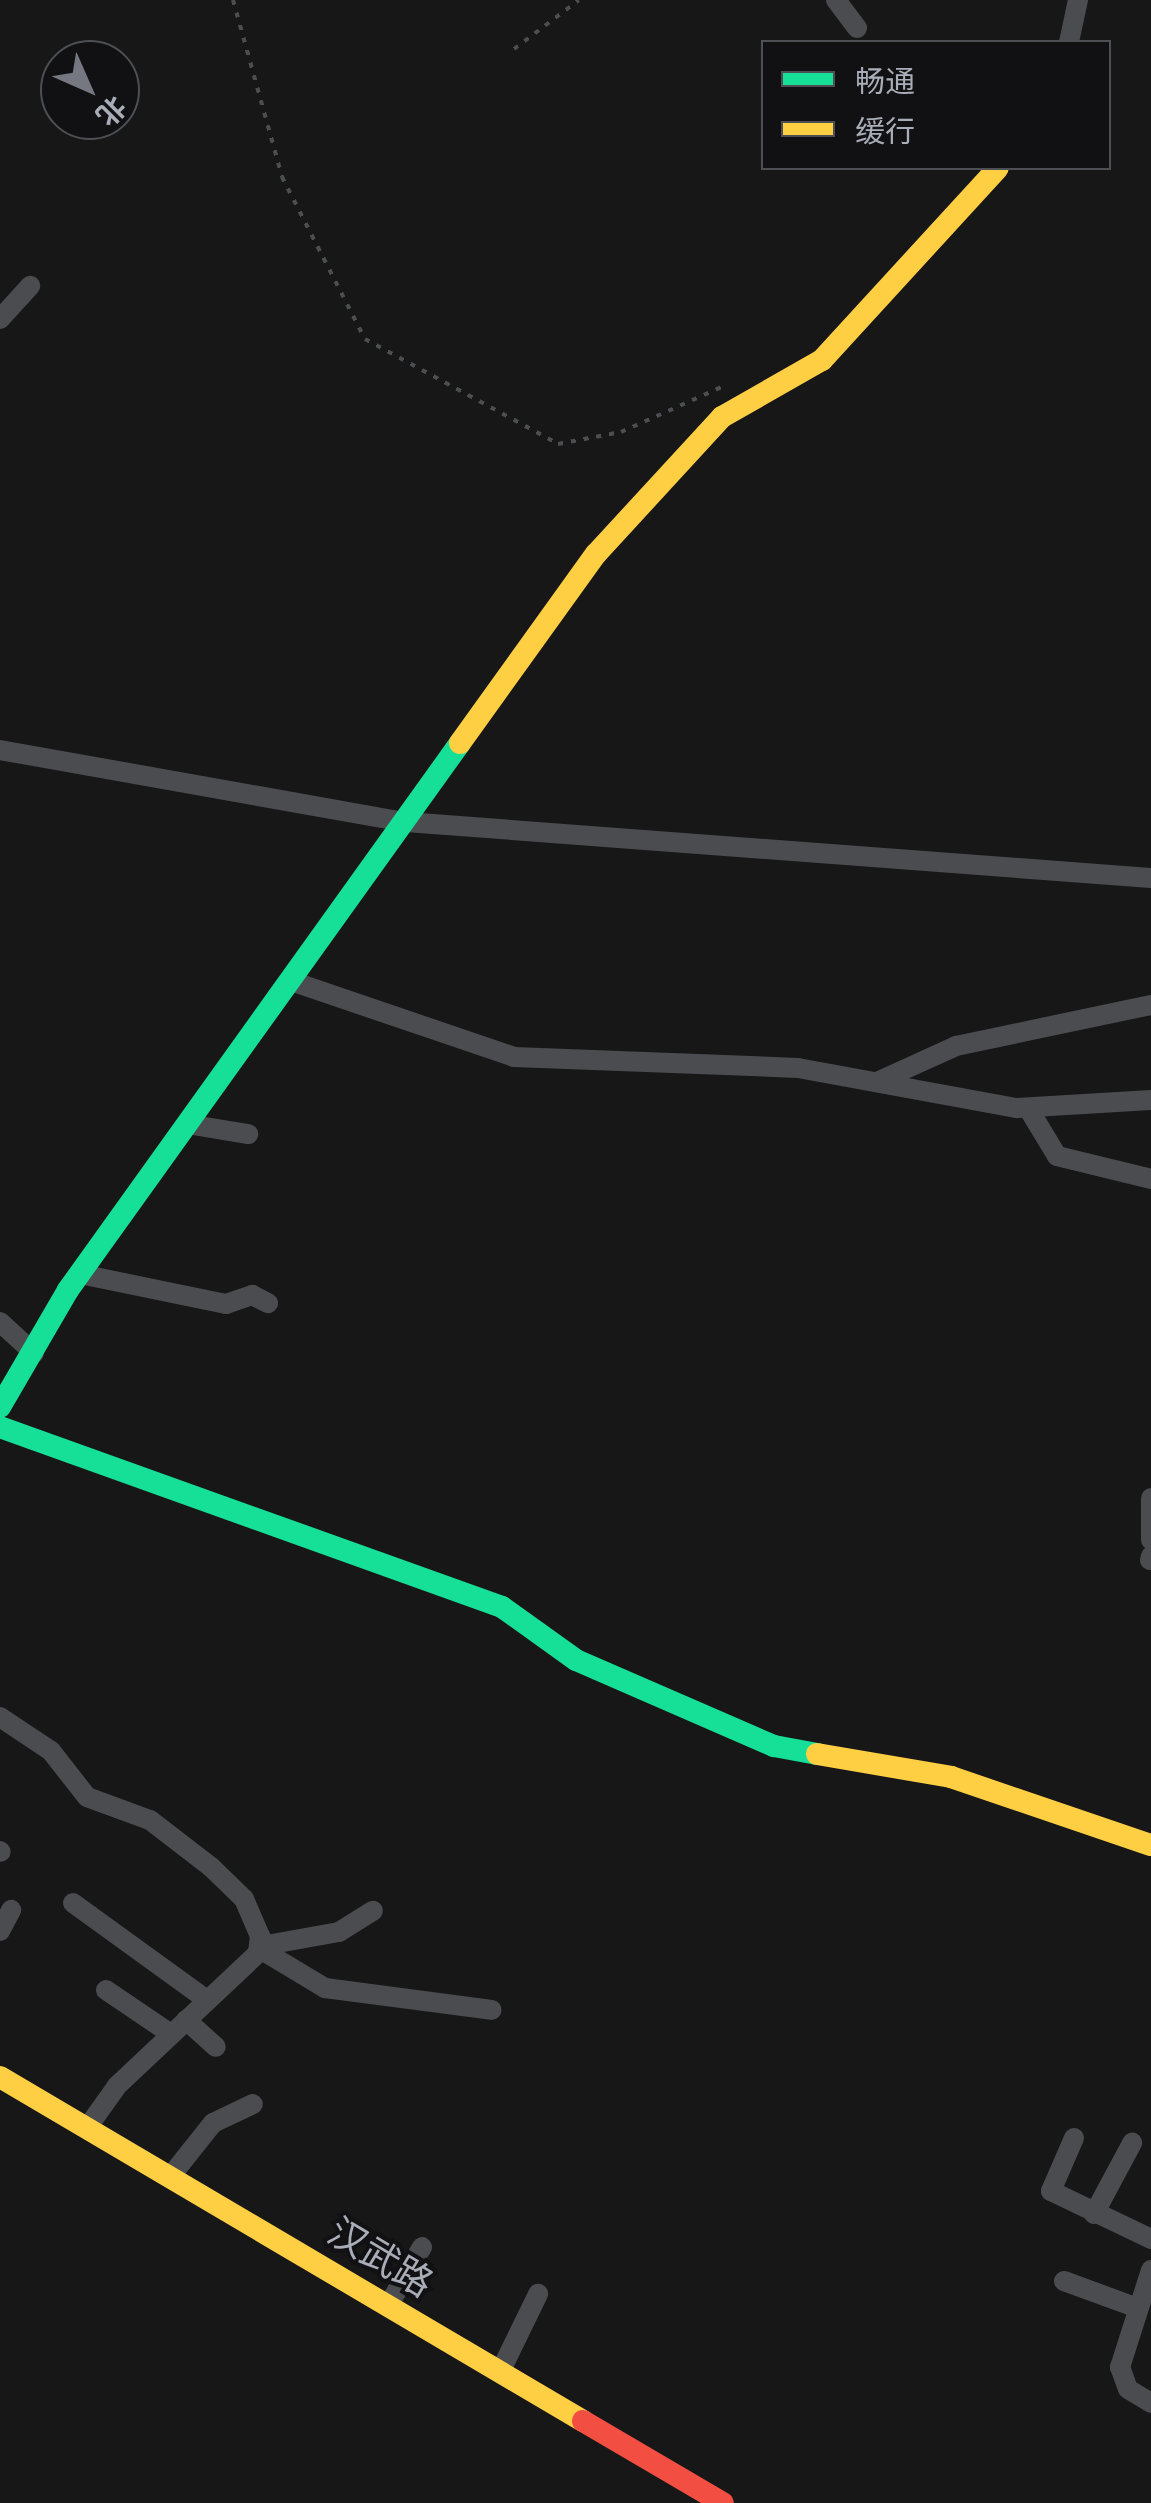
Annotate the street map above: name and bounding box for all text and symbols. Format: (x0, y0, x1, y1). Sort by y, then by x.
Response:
north arrow (40, 40, 140, 140)
legend (761, 40, 1111, 170)
text: 畅通 (855, 68, 915, 98)
text: 北 (90, 90, 130, 130)
text: 缓行 (855, 118, 915, 148)
street label: 汉武路 (318, 2211, 440, 2309)

